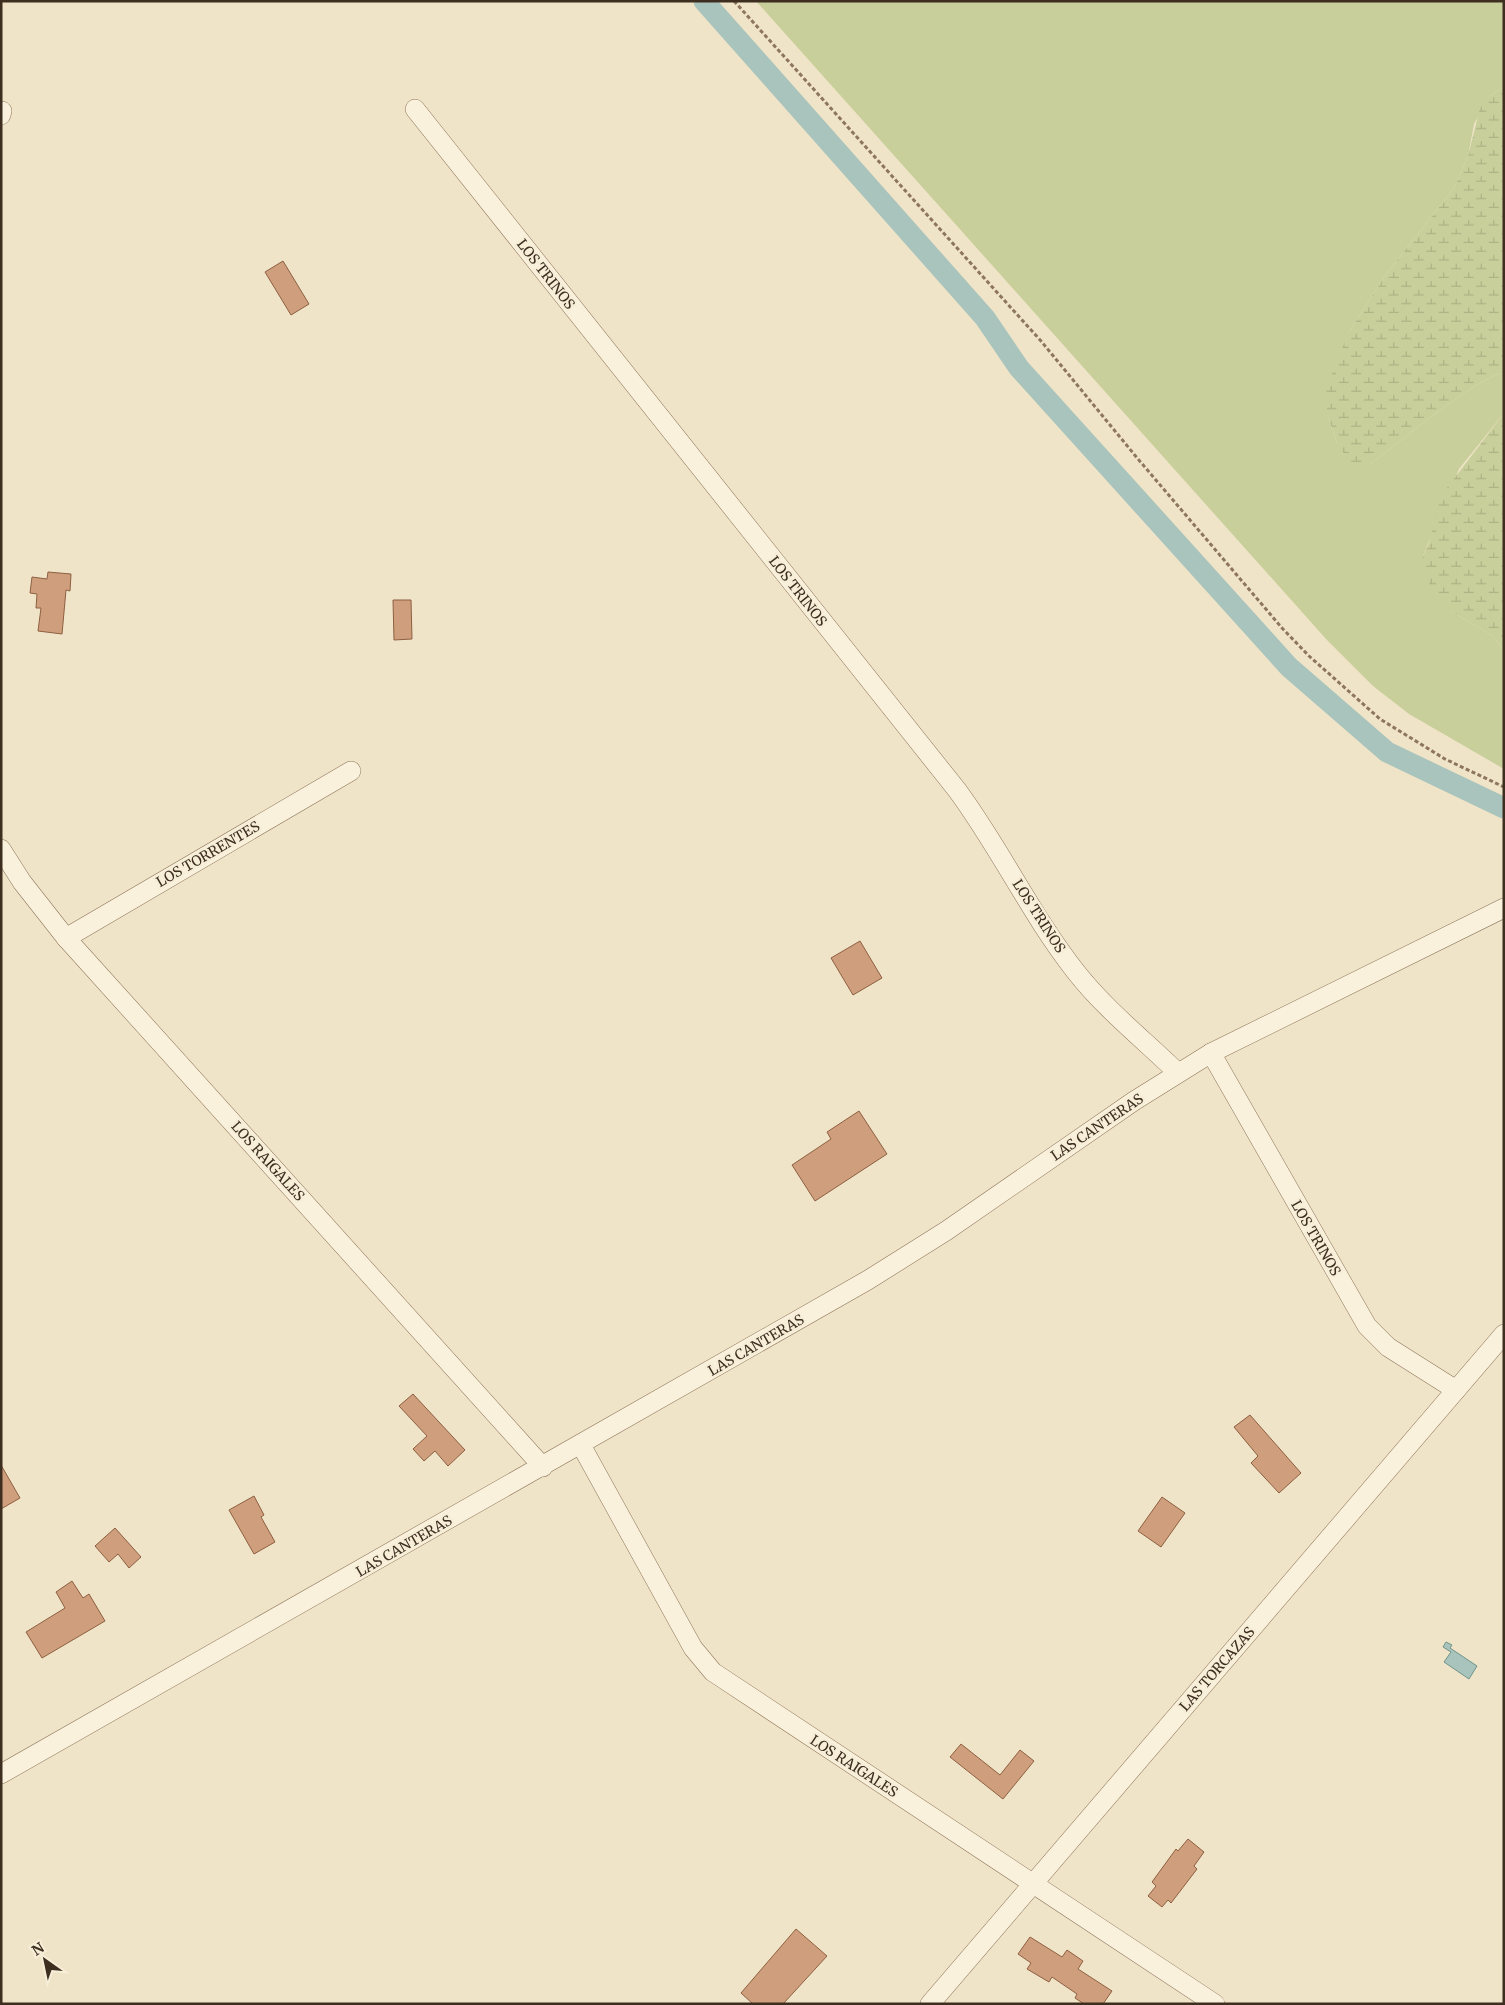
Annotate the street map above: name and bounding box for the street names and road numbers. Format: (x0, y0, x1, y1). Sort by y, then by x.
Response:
street label: LOS TRINOS (513, 235, 579, 313)
street label: LOS TRINOS (765, 552, 831, 630)
street label: LOS TORRENTES (153, 817, 263, 891)
street label: LOS TRINOS (1009, 876, 1069, 956)
street label: LAS CANTERAS (1047, 1089, 1147, 1165)
street label: LOS RAIGALES (227, 1117, 309, 1205)
street label: LOS TRINOS (1287, 1197, 1345, 1279)
street label: LAS CANTERAS (705, 1310, 807, 1380)
street label: LAS CANTERAS (353, 1511, 455, 1581)
street label: LAS TORCAZAS (1175, 1623, 1259, 1715)
street label: LOS RAIGALES (807, 1731, 901, 1801)

